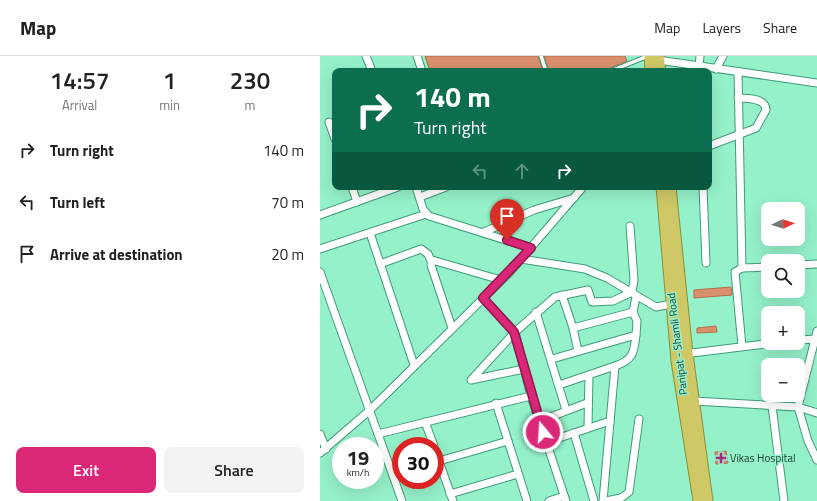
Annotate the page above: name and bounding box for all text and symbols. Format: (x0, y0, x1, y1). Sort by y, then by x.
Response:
text: Map (20, 13, 56, 42)
text: Map (654, 17, 680, 38)
text: Layers (702, 17, 741, 38)
text: Share (763, 17, 797, 38)
text: 14:57 (50, 62, 109, 98)
text: 1 (163, 62, 176, 98)
text: 230 (230, 62, 270, 98)
text: 140 m (414, 75, 491, 118)
icon: right (348, 84, 400, 136)
text: Arrival (62, 95, 97, 115)
text: min (159, 95, 180, 115)
text: m (245, 95, 255, 115)
text: Turn right (414, 114, 487, 141)
icon: right (16, 139, 38, 161)
text: Turn right (50, 139, 114, 162)
text: 140 m (263, 139, 304, 162)
icon: left (469, 160, 491, 182)
icon: ahead (511, 160, 533, 182)
icon: right (553, 160, 575, 182)
icon: left (16, 191, 38, 213)
text: Turn left (50, 191, 105, 214)
text: 70 m (271, 191, 304, 214)
pin (490, 199, 524, 240)
north arrow (761, 202, 805, 246)
map controls (761, 202, 805, 402)
icon: arrive (496, 205, 518, 227)
icon: arrive (16, 243, 38, 265)
text: Arrive at destination (50, 243, 183, 266)
text: 20 m (271, 243, 304, 266)
button: search (761, 254, 805, 298)
street label: Panipat - Shamli Road (663, 292, 691, 396)
button: + (761, 306, 805, 350)
button: − (761, 358, 805, 402)
position arrow (522, 411, 564, 453)
speed limit sign: 30 (392, 437, 444, 489)
text: 19 (347, 442, 369, 473)
button: Exit (16, 447, 156, 493)
button: Share (164, 447, 304, 493)
place label: Vikas Hospital (730, 450, 796, 466)
marker: Vikas Hospital (715, 452, 727, 464)
text: km/h (347, 465, 369, 480)

